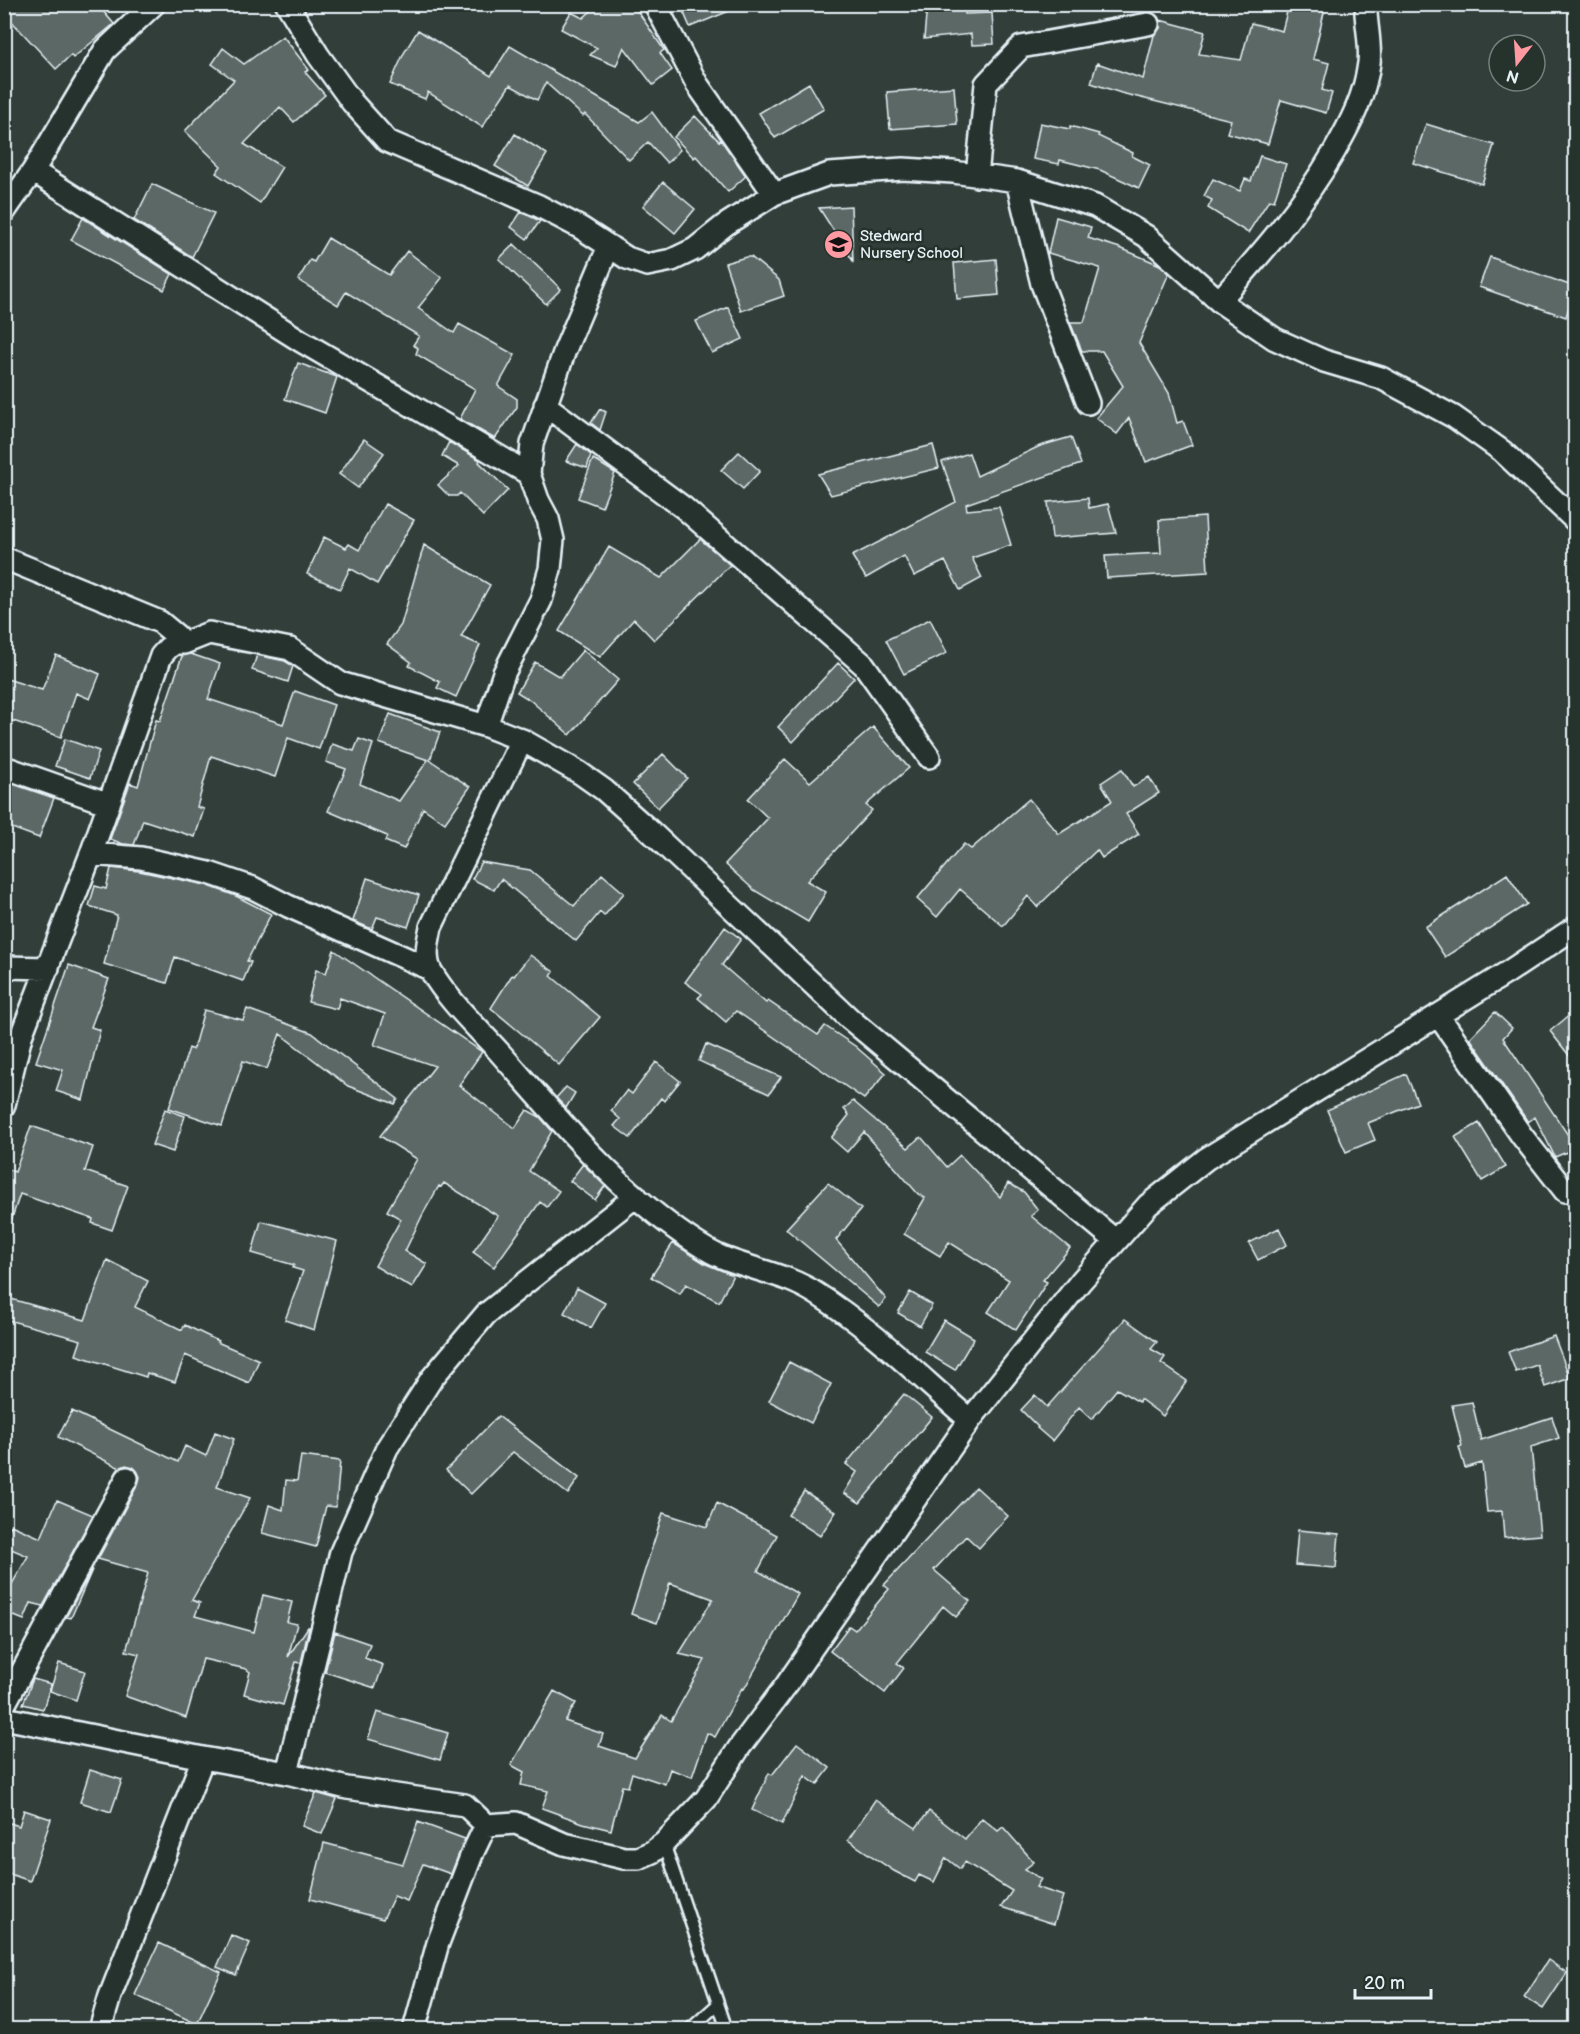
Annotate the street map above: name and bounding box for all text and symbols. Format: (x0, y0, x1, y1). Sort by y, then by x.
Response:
north arrow (1487, 33, 1547, 93)
text: N (1505, 65, 1522, 87)
place label: Stedward Nursery School (860, 227, 963, 263)
school or university icon: Stedward Nursery School (823, 229, 855, 261)
scale bar (1355, 1962, 1432, 2000)
text: 20 m (1364, 1973, 1405, 1994)

